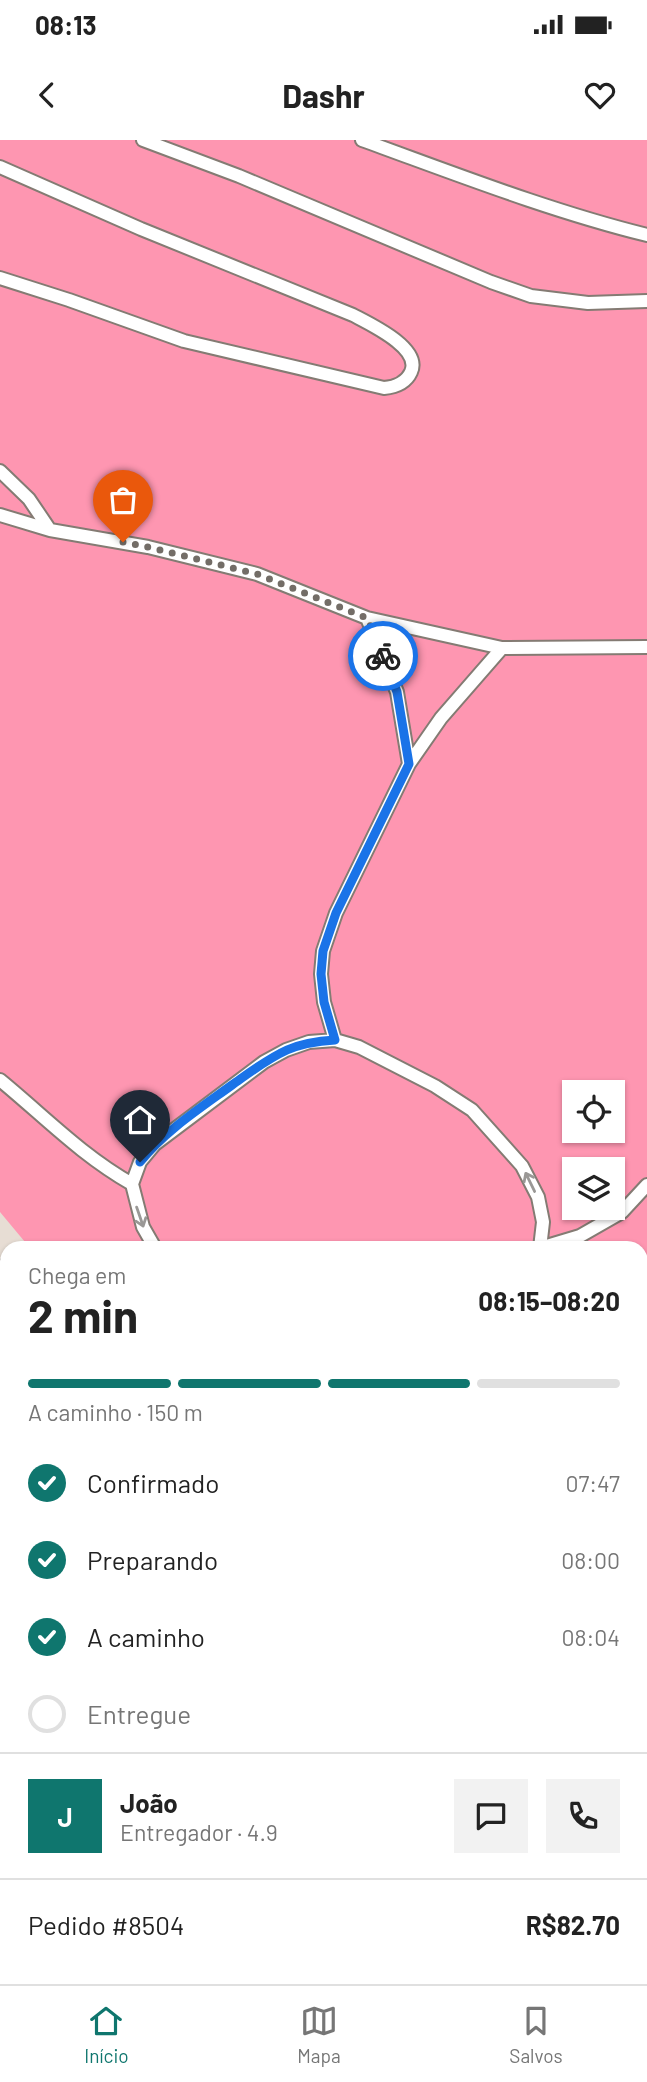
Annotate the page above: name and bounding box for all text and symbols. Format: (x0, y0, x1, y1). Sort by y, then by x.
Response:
text: 08:13 (35, 9, 97, 40)
icon: back (28, 76, 66, 114)
text: Dashr (282, 76, 365, 114)
icon: heart (581, 76, 619, 114)
pin (93, 470, 153, 542)
icon: bag (104, 481, 142, 519)
courier (348, 621, 418, 691)
icon: bike (364, 637, 402, 675)
map controls (562, 1080, 625, 1220)
button: locate (562, 1080, 625, 1143)
pin (110, 1090, 170, 1162)
icon: home (121, 1101, 159, 1139)
button: layers (562, 1157, 625, 1220)
one-way arrow (523, 1172, 536, 1193)
one-way arrow (135, 1206, 147, 1228)
text: Chega em (28, 1261, 126, 1289)
text: 08:15–08:20 (478, 1285, 620, 1316)
text: 2 min (28, 1287, 138, 1342)
text: A caminho · 150 m (28, 1398, 203, 1426)
icon: check (28, 1464, 66, 1502)
text: Confirmado (87, 1467, 219, 1498)
text: 07:47 (565, 1469, 620, 1497)
icon: check (28, 1541, 66, 1579)
text: Preparando (87, 1544, 218, 1575)
text: 08:00 (561, 1546, 620, 1574)
icon: check (28, 1618, 66, 1656)
text: A caminho (87, 1621, 205, 1652)
text: 08:04 (562, 1623, 620, 1651)
text: Entregue (87, 1698, 191, 1729)
button: chat (454, 1779, 528, 1853)
button: phone (546, 1779, 620, 1853)
text: João (120, 1787, 178, 1818)
text: J (57, 1801, 73, 1832)
text: Entregador · 4.9 (120, 1818, 278, 1846)
text: Pedido #8504 (28, 1909, 184, 1940)
text: R$82.70 (526, 1909, 620, 1940)
tab: Início (84, 2002, 129, 2067)
tab: Mapa (297, 2002, 341, 2067)
tab: Salvos (509, 2002, 563, 2067)

